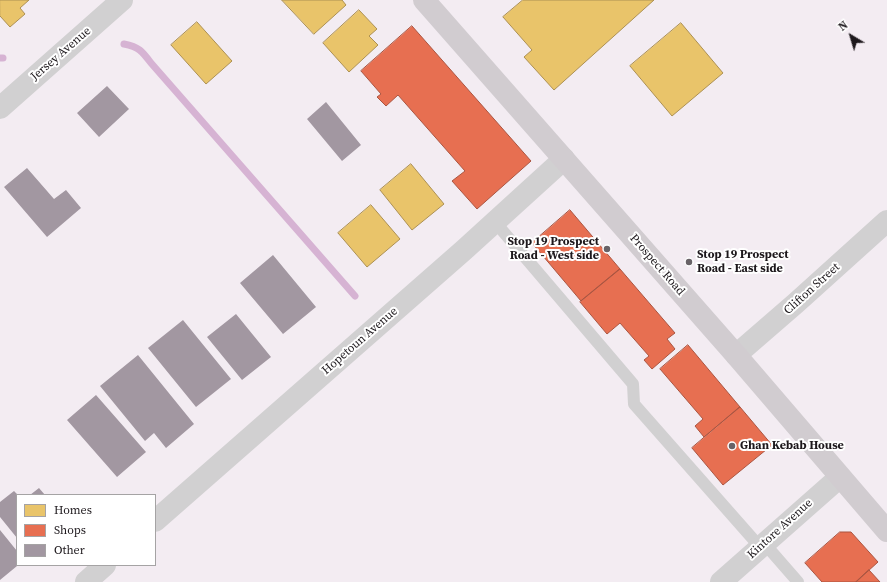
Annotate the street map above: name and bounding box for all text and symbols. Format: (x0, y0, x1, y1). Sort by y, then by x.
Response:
north arrow (831, 16, 871, 56)
text: N (836, 18, 851, 35)
street label: Jersey Avenue (28, 24, 94, 84)
street label: Prospect Road (626, 231, 688, 299)
place label: Stop 19 Prospect Road - West side (507, 235, 599, 263)
marker: Stop 19 Prospect Road - West side (602, 244, 612, 254)
place label: Stop 19 Prospect Road - East side (697, 248, 789, 276)
marker: Stop 19 Prospect Road - East side (684, 257, 694, 267)
street label: Clifton Street (781, 260, 843, 318)
street label: Hopetoun Avenue (319, 304, 401, 378)
place label: Ghan Kebab House (740, 439, 844, 453)
marker: Ghan Kebab House (727, 441, 737, 451)
legend (16, 494, 156, 566)
street label: Kintore Avenue (745, 496, 815, 562)
text: Homes (54, 502, 92, 518)
text: Shops (54, 522, 86, 538)
text: Other (54, 542, 85, 558)

